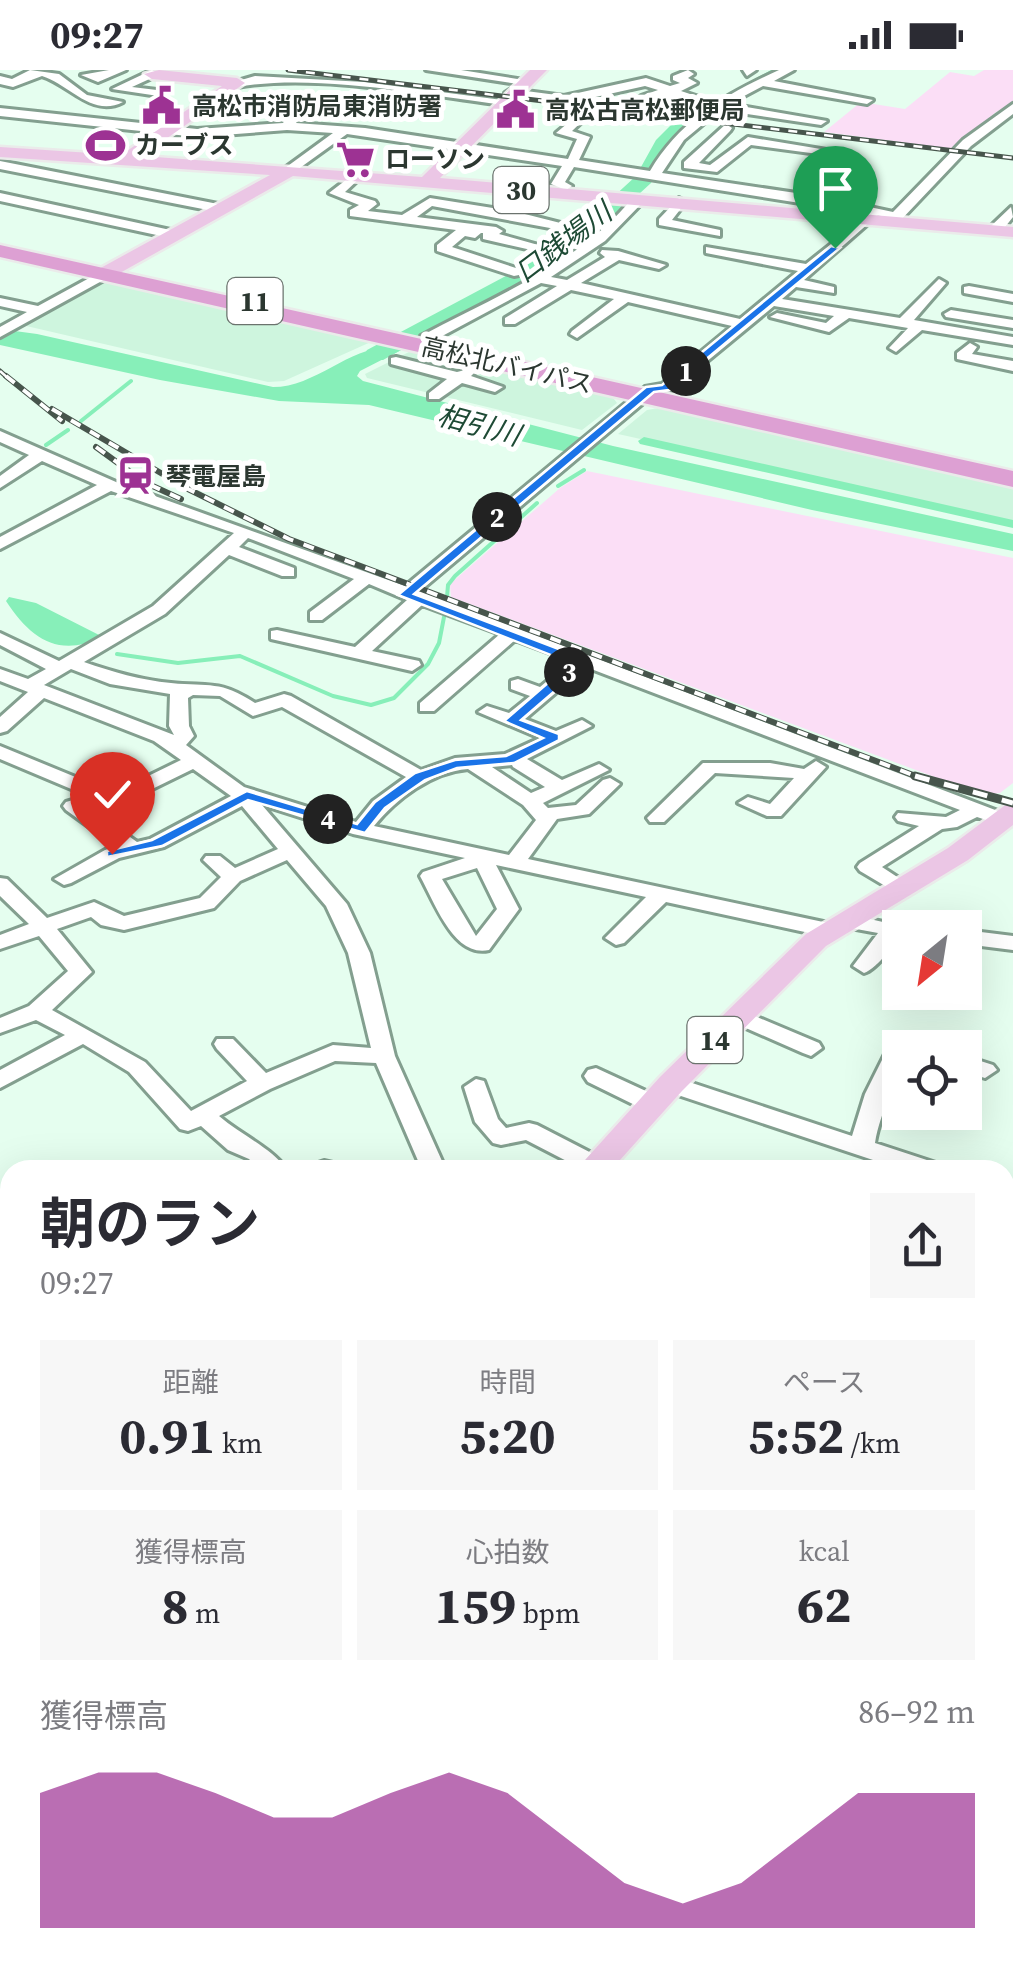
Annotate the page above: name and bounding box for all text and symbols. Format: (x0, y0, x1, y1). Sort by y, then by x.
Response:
text: 09:27 (50, 9, 144, 61)
public building icon: 高松市消防局東消防署 (141, 85, 183, 127)
place label: 高松市消防局東消防署 (192, 89, 442, 123)
public building icon: 高松古高松郵便局 (494, 89, 536, 131)
place label: 高松古高松郵便局 (545, 93, 745, 127)
sports icon: カーブス (84, 124, 126, 166)
place label: カーブス (135, 128, 234, 162)
supermarket icon: ローソン (334, 138, 376, 180)
place label: ローソン (385, 142, 485, 176)
pin (793, 146, 878, 249)
icon: arrive (808, 161, 863, 216)
road number: 30 (494, 167, 548, 213)
water label: 口銭場川 (507, 191, 622, 291)
road number: 11 (228, 278, 282, 324)
street label: 高松北バイパス (418, 329, 596, 401)
pin: 1 (661, 346, 711, 396)
text: 1 (678, 352, 694, 390)
water label: 相引川 (434, 396, 527, 455)
station icon: 琴電屋島 (115, 455, 157, 497)
place label: 琴電屋島 (166, 459, 266, 493)
pin: 2 (472, 492, 522, 542)
text: 2 (489, 498, 505, 536)
pin: 3 (544, 647, 594, 697)
text: 3 (561, 653, 577, 691)
pin (70, 752, 155, 855)
icon: check (85, 767, 140, 822)
pin: 4 (303, 794, 353, 844)
text: 4 (320, 800, 336, 838)
north arrow (882, 910, 982, 1010)
map controls (882, 910, 982, 1130)
road number: 14 (688, 1017, 742, 1063)
button: locate (882, 1030, 982, 1130)
text: 朝のラン (40, 1186, 260, 1261)
button: share (870, 1193, 975, 1298)
text: 09:27 (40, 1261, 114, 1305)
text: 距離 (163, 1363, 219, 1401)
text: 時間 (479, 1363, 536, 1401)
text: ペース (783, 1363, 865, 1401)
text: 0.91 (119, 1401, 215, 1470)
text: 5:20 (459, 1401, 556, 1470)
text: 5:52 (748, 1401, 844, 1470)
text: km (215, 1424, 263, 1462)
text: /km (844, 1424, 900, 1462)
text: kcal (799, 1532, 850, 1570)
text: 獲得標高 (135, 1533, 247, 1571)
text: 心拍数 (465, 1533, 550, 1571)
text: 62 (797, 1570, 851, 1639)
text: 8 (161, 1571, 189, 1640)
text: 159 (435, 1571, 516, 1640)
text: m (189, 1594, 220, 1632)
text: bpm (516, 1594, 580, 1632)
text: 86–92 m (858, 1690, 975, 1734)
text: 獲得標高 (40, 1694, 168, 1738)

